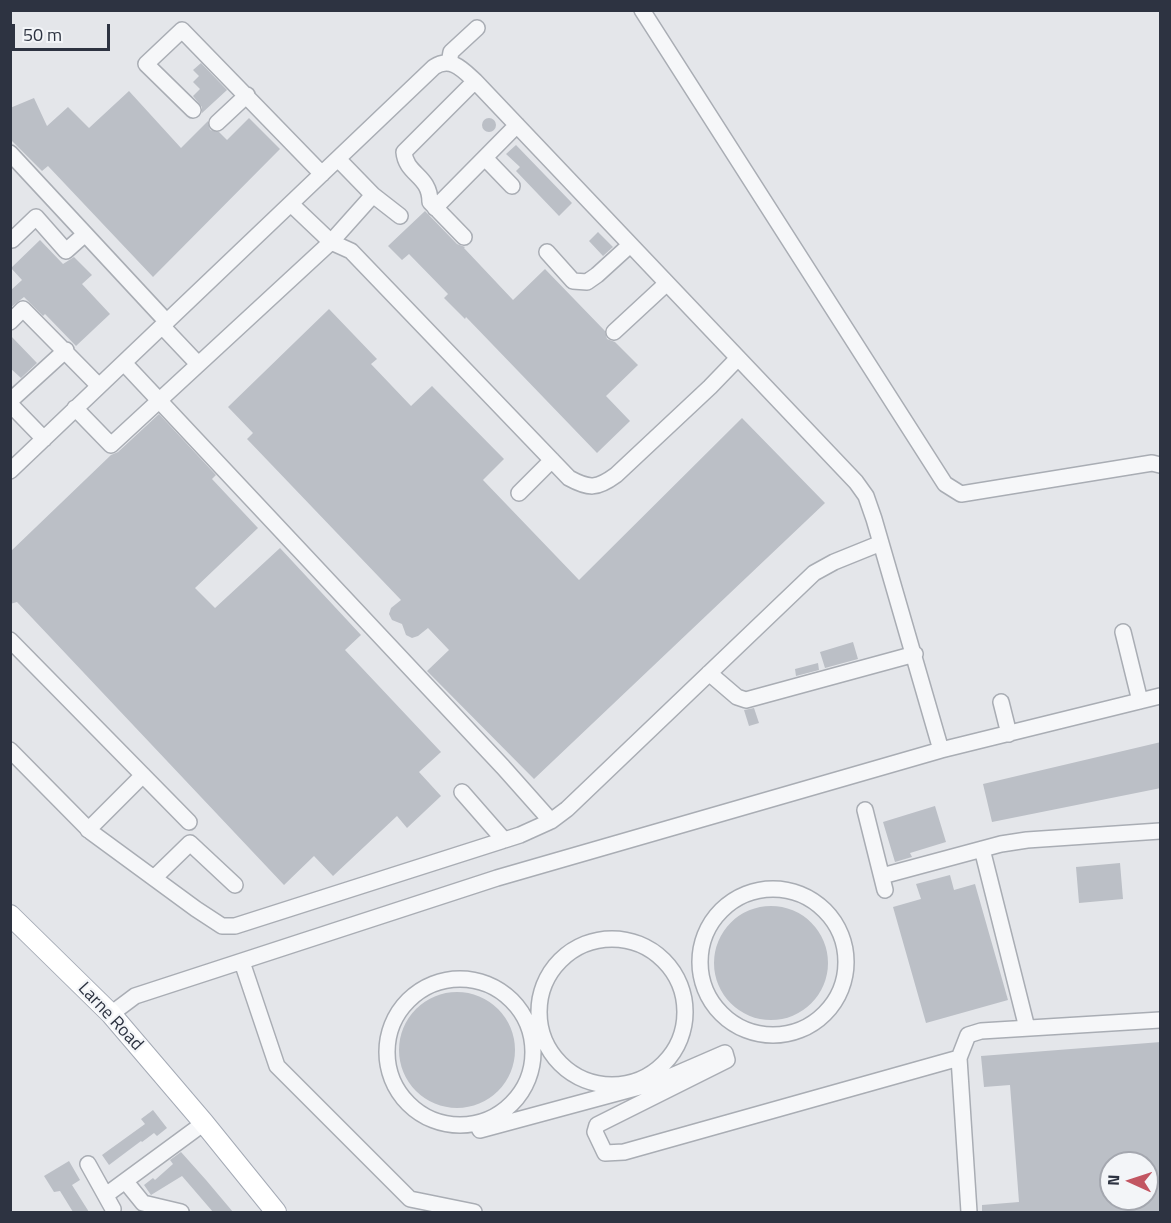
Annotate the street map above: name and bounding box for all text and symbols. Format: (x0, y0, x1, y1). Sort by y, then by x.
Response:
scale bar (15, 12, 112, 50)
text: 50 m (23, 21, 62, 48)
street label: Larne Road (73, 978, 147, 1056)
north arrow (1099, 1151, 1159, 1211)
text: N (1101, 1174, 1125, 1186)

